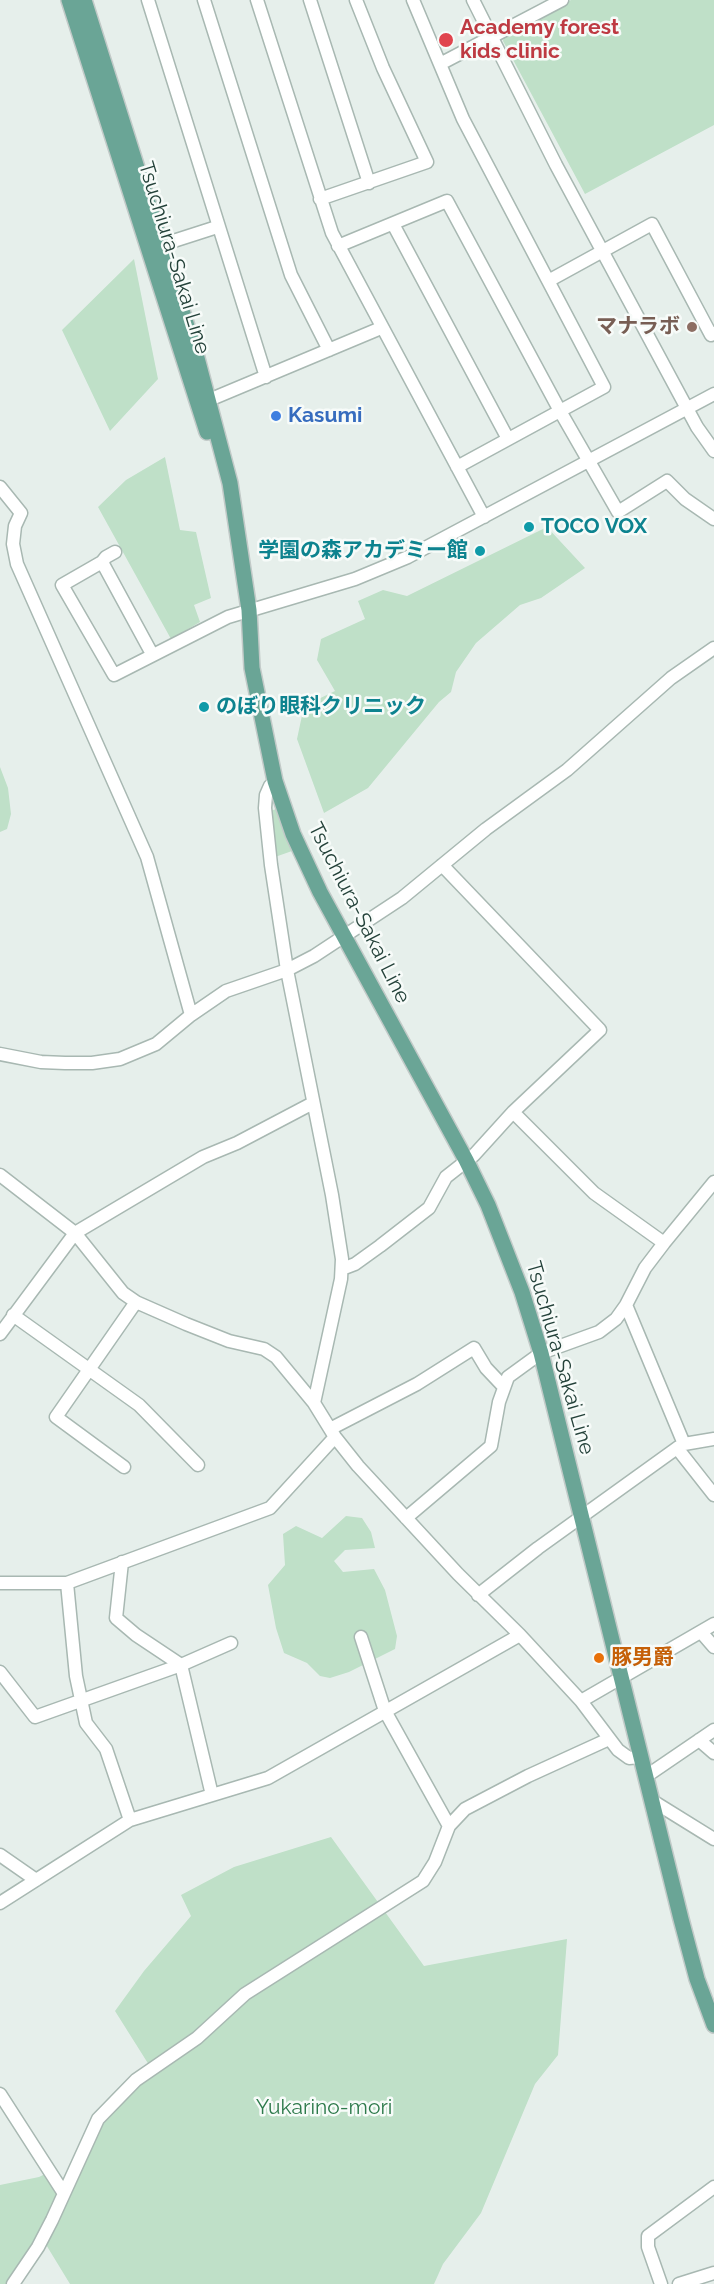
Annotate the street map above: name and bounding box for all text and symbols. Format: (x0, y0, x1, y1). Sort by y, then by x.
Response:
place label: Academy forest kids clinic (460, 15, 619, 65)
marker: Academy forest kids clinic (437, 31, 455, 49)
street label: Tsuchiura-Sakai Line (133, 159, 215, 357)
place label: マナラボ (596, 314, 680, 340)
marker: マナラボ (685, 320, 699, 334)
place label: Kasumi (288, 403, 362, 429)
marker: Kasumi (269, 409, 283, 423)
place label: TOCO VOX (541, 514, 647, 540)
marker: TOCO VOX (522, 520, 536, 534)
place label: 学園の森アカデミー館 (258, 538, 468, 564)
marker: 学園の森アカデミー館 (473, 544, 487, 558)
place label: のぼり眼科クリニック (216, 694, 426, 720)
marker: のぼり眼科クリニック (197, 700, 211, 714)
street label: Tsuchiura-Sakai Line (302, 818, 416, 1008)
street label: Tsuchiura-Sakai Line (520, 1259, 600, 1457)
place label: 豚男爵 (611, 1645, 674, 1671)
marker: 豚男爵 (592, 1651, 606, 1665)
park label: Yukarino-mori (256, 2095, 392, 2121)

